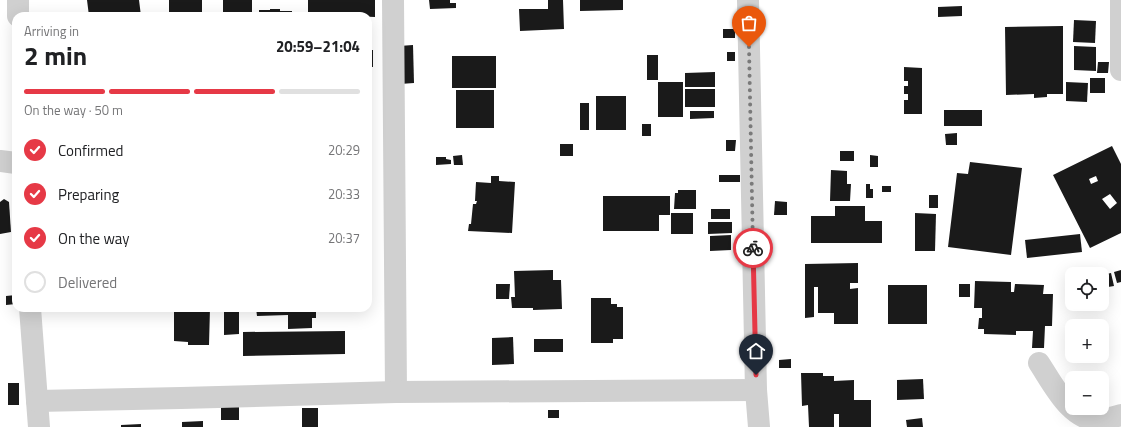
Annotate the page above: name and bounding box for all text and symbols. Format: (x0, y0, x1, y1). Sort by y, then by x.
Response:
pin (732, 6, 766, 47)
icon: bag (738, 12, 760, 34)
text: Arriving in (24, 21, 79, 41)
text: 20:59–21:04 (276, 35, 360, 58)
text: 2 min (24, 36, 87, 75)
text: On the way · 50 m (24, 100, 123, 120)
icon: check (24, 139, 46, 161)
text: Confirmed (58, 139, 123, 162)
text: 20:29 (328, 140, 360, 160)
icon: check (24, 183, 46, 205)
text: Preparing (58, 183, 119, 206)
text: 20:33 (328, 184, 360, 204)
icon: check (24, 227, 46, 249)
text: On the way (58, 227, 130, 250)
text: 20:37 (328, 228, 360, 248)
courier (733, 228, 773, 268)
icon: bike (742, 237, 764, 259)
map controls (1065, 267, 1109, 415)
button: locate (1065, 267, 1109, 311)
text: Delivered (58, 271, 117, 294)
button: + (1065, 319, 1109, 363)
pin (739, 334, 773, 375)
icon: home (745, 340, 767, 362)
button: − (1065, 371, 1109, 415)

